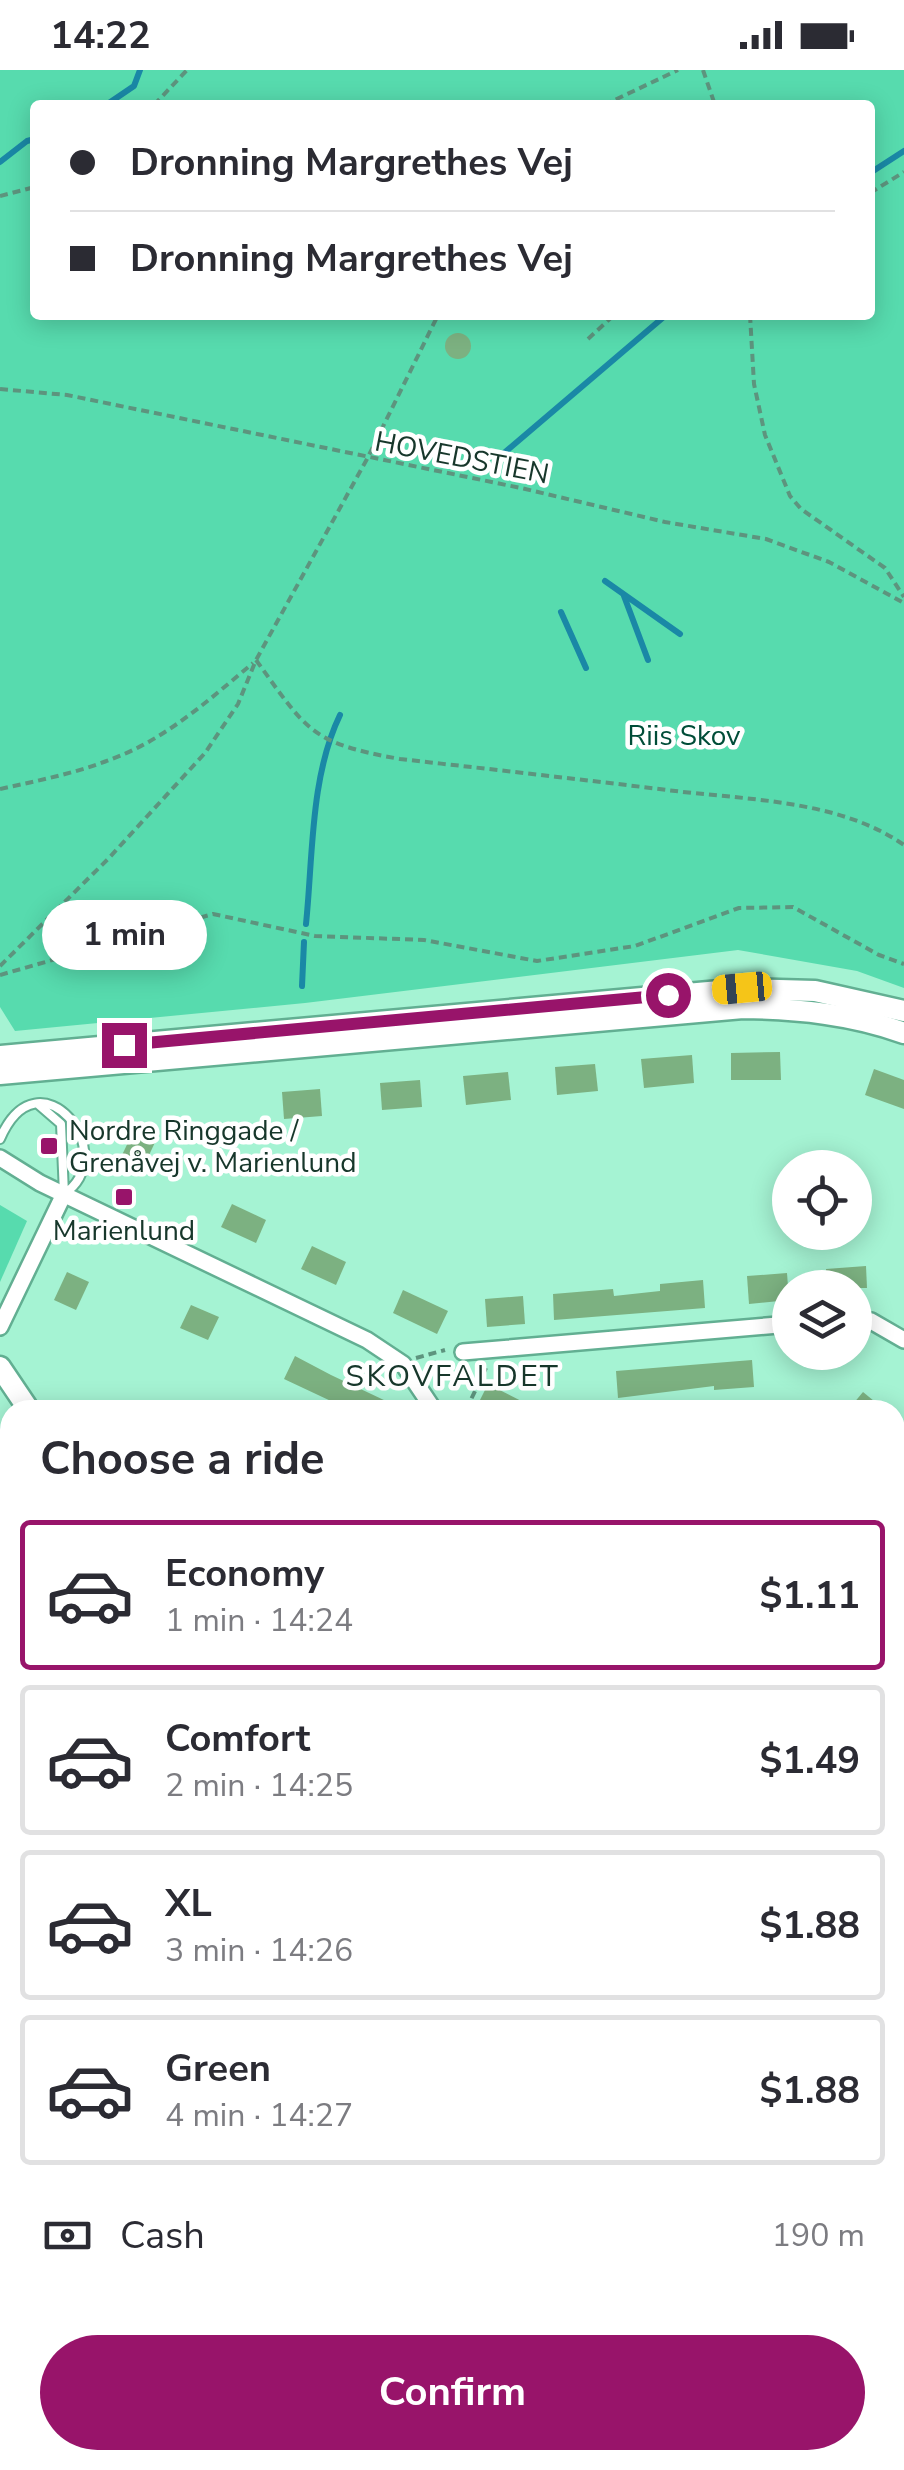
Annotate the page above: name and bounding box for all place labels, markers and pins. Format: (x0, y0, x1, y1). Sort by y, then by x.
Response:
place label: Nordre Ringgade / Grenåvej v. Marienlund (69, 1112, 357, 1182)
marker: Nordre Ringgade / Grenåvej v. Marienlund (38, 1135, 60, 1157)
marker: Marienlund (113, 1186, 135, 1208)
place label: Marienlund (53, 1212, 195, 1250)

